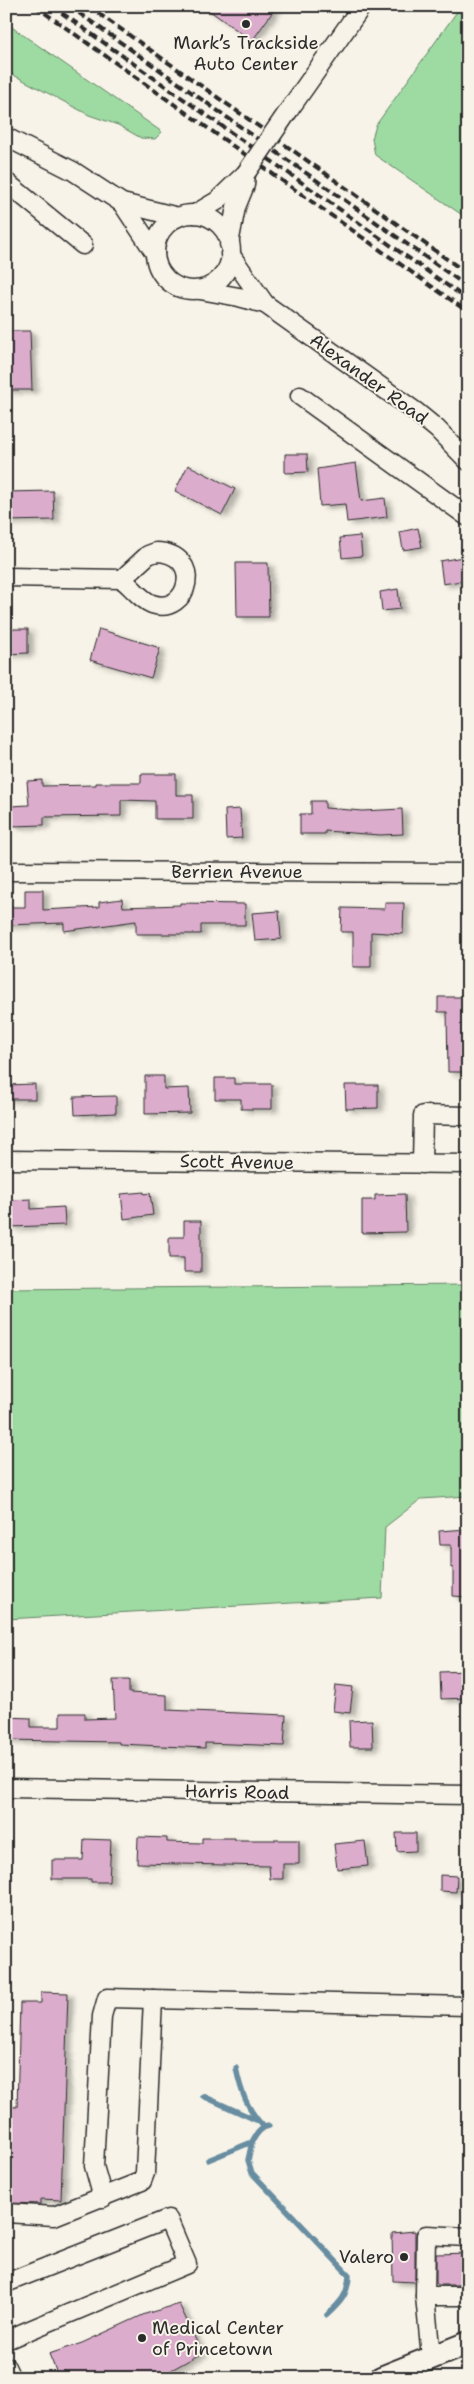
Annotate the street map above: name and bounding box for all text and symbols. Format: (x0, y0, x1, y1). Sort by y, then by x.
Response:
marker: Mark’s Trackside Auto Center (240, 18, 252, 30)
place label: Mark’s Trackside Auto Center (173, 31, 319, 76)
street label: Alexander Road (305, 328, 433, 430)
street label: Berrien Avenue (171, 860, 303, 884)
street label: Scott Avenue (180, 1149, 294, 1175)
street label: Harris Road (184, 1779, 290, 1805)
place label: Valero (339, 2245, 394, 2269)
marker: Valero (398, 2251, 410, 2263)
place label: Medical Center of Princetown (152, 2316, 284, 2361)
marker: Medical Center of Princetown (136, 2332, 148, 2344)

